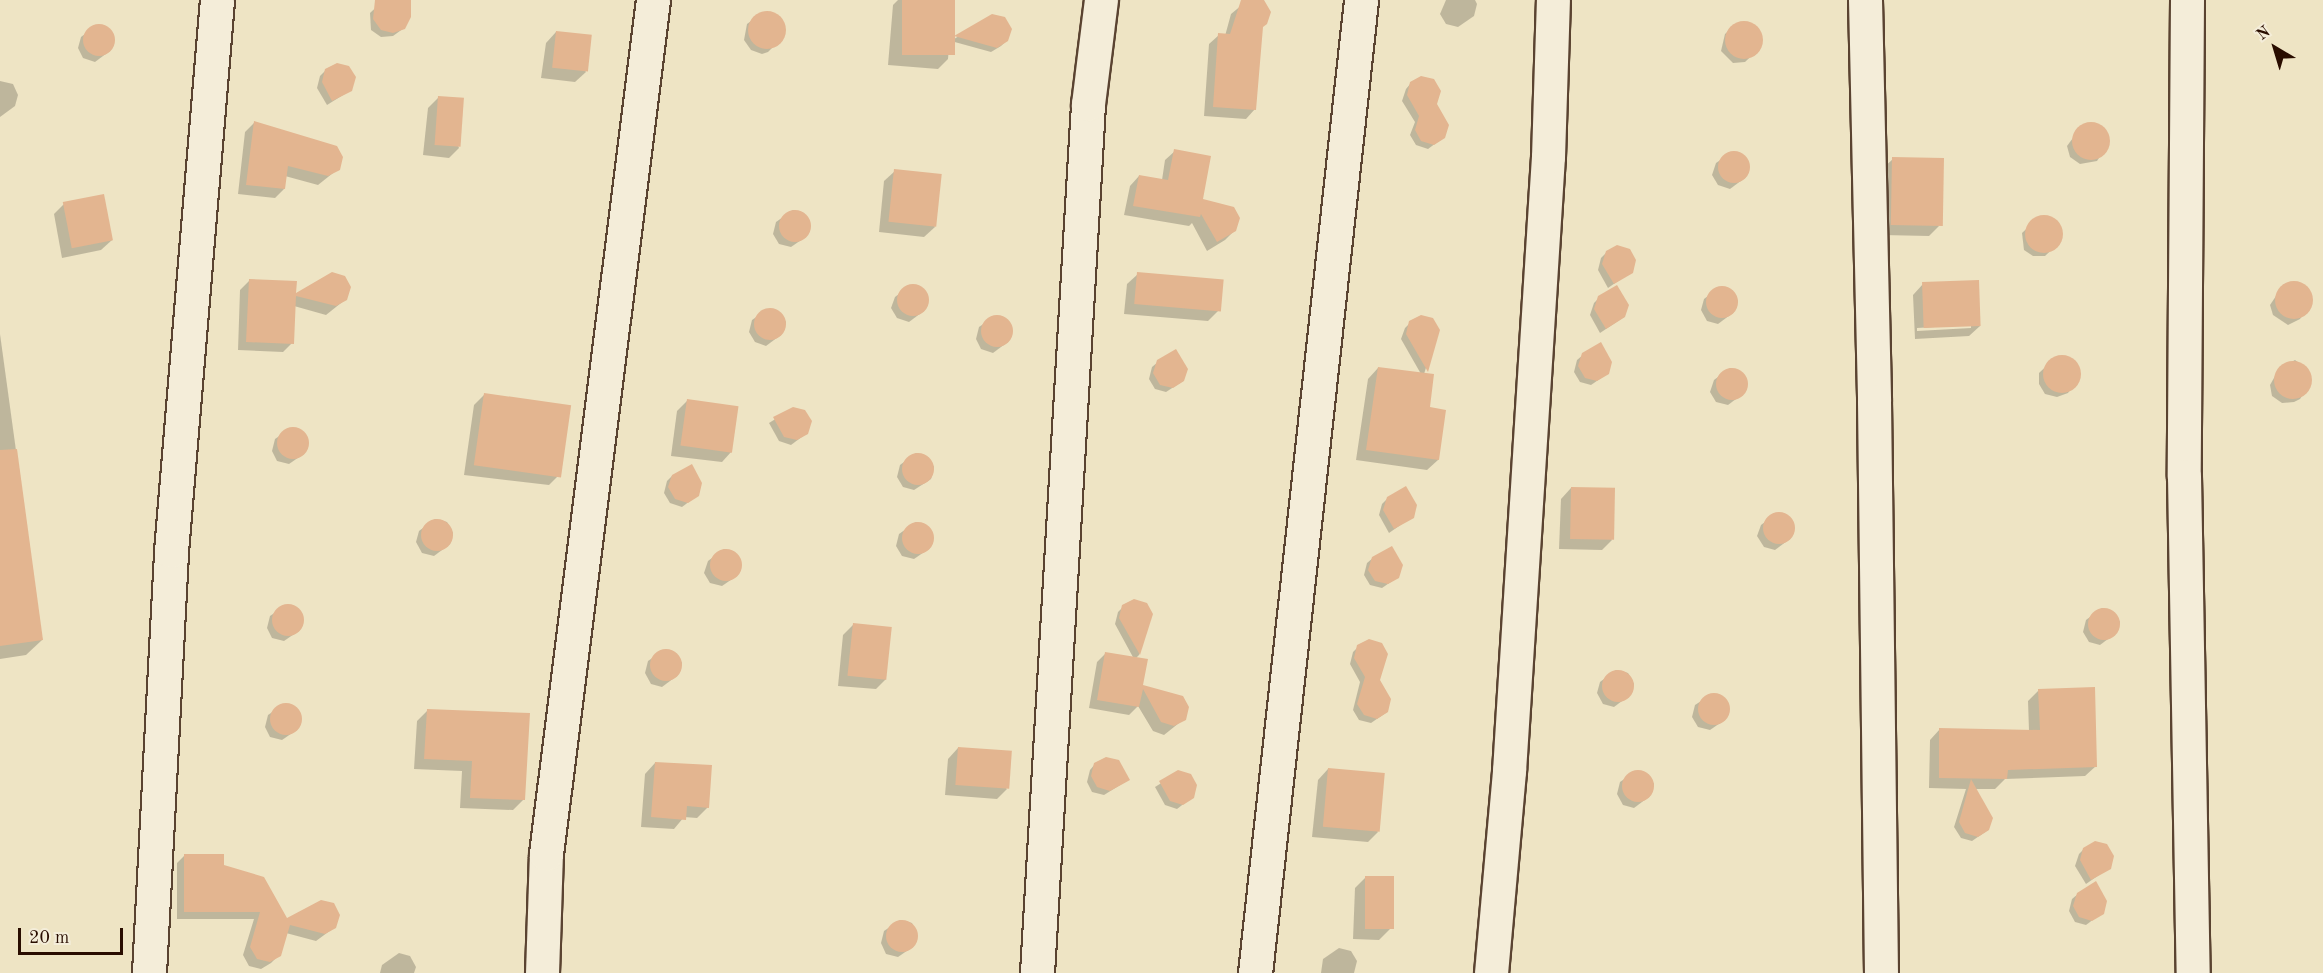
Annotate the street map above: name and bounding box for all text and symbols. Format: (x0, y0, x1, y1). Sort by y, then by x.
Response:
north arrow (2245, 18, 2305, 78)
text: N (2254, 24, 2274, 44)
scale bar (21, 916, 126, 954)
text: 20 m (29, 929, 69, 947)

